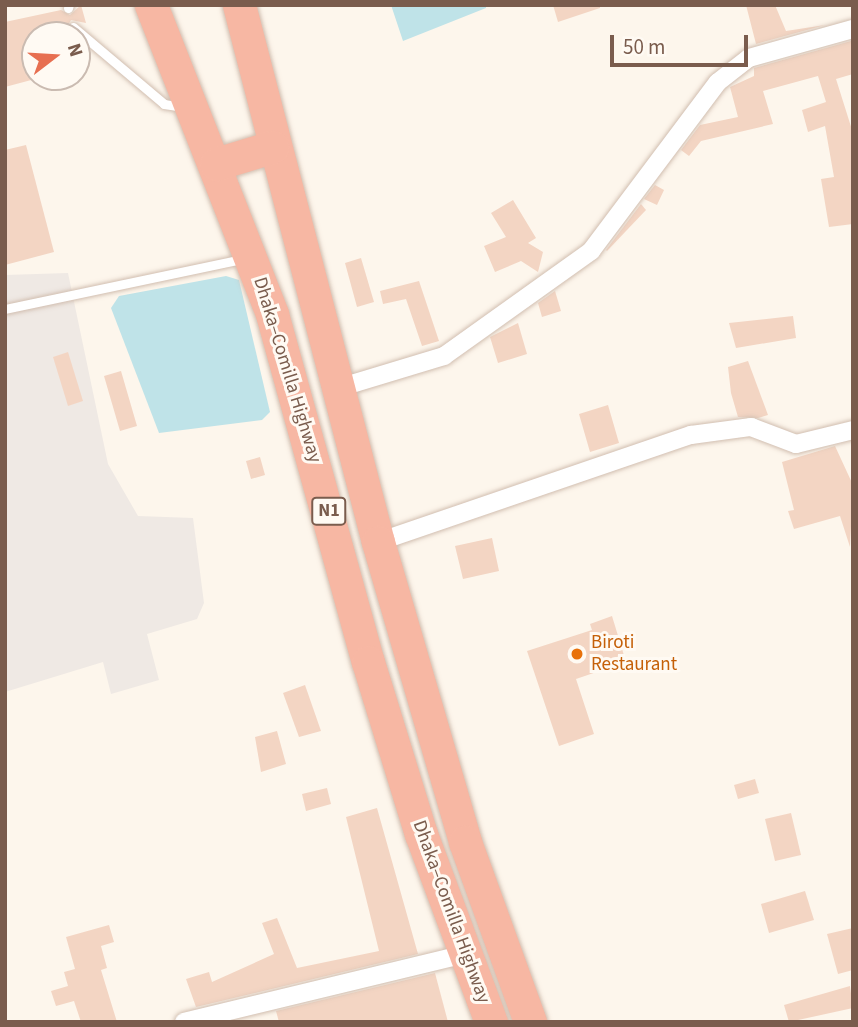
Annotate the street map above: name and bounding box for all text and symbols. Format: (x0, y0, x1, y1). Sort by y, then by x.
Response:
north arrow (21, 21, 91, 91)
scale bar (613, 21, 751, 65)
text: 50 m (623, 32, 665, 62)
text: N (60, 40, 89, 60)
street label: Dhaka–Comilla Highway (248, 274, 326, 466)
road number: N1 (310, 496, 348, 526)
place label: Biroti Restaurant (591, 632, 677, 676)
marker: Biroti Restaurant (569, 646, 585, 662)
street label: Dhaka–Comilla Highway (407, 817, 495, 1007)

